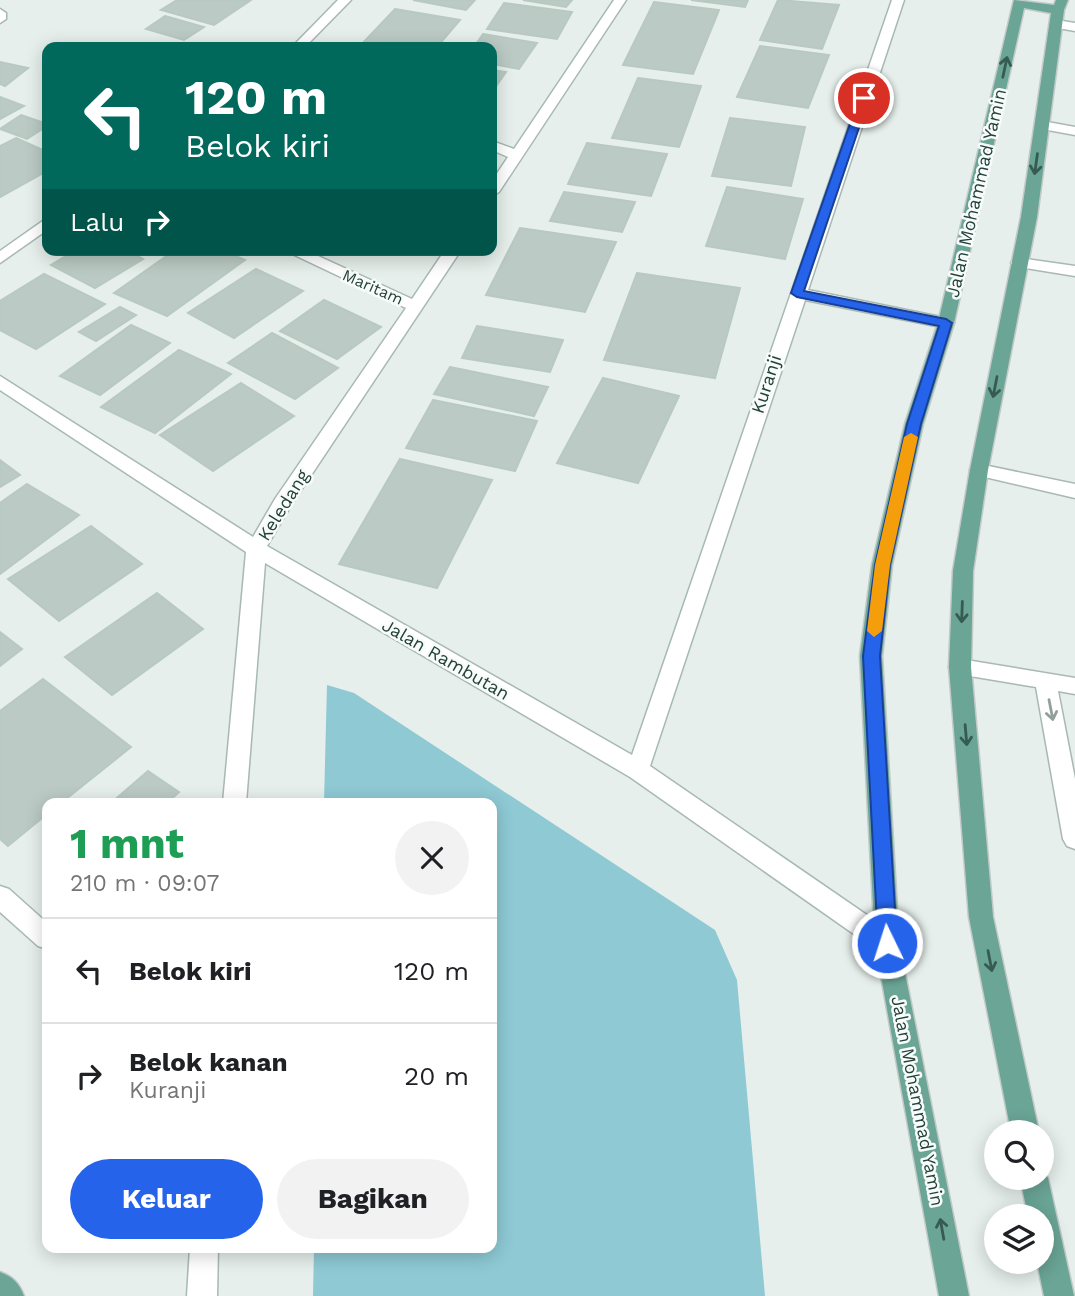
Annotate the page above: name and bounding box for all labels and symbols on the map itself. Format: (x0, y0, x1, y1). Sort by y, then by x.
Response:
one-way arrow (998, 56, 1012, 79)
pin (834, 68, 894, 128)
street label: Jalan Mohammad Yamin (942, 87, 1010, 299)
one-way arrow (1029, 152, 1042, 175)
street label: Maritam (340, 265, 406, 309)
street label: Kuranji (747, 352, 785, 416)
one-way arrow (988, 375, 1001, 398)
street label: Keledang (253, 465, 313, 544)
one-way arrow (955, 600, 968, 623)
street label: Jalan Rambutan (379, 614, 513, 704)
one-way arrow (1045, 698, 1058, 721)
one-way arrow (960, 723, 973, 746)
position arrow (850, 906, 924, 980)
one-way arrow (984, 949, 998, 972)
street label: Jalan Mohammad Yamin (887, 994, 949, 1208)
one-way arrow (935, 1218, 948, 1241)

